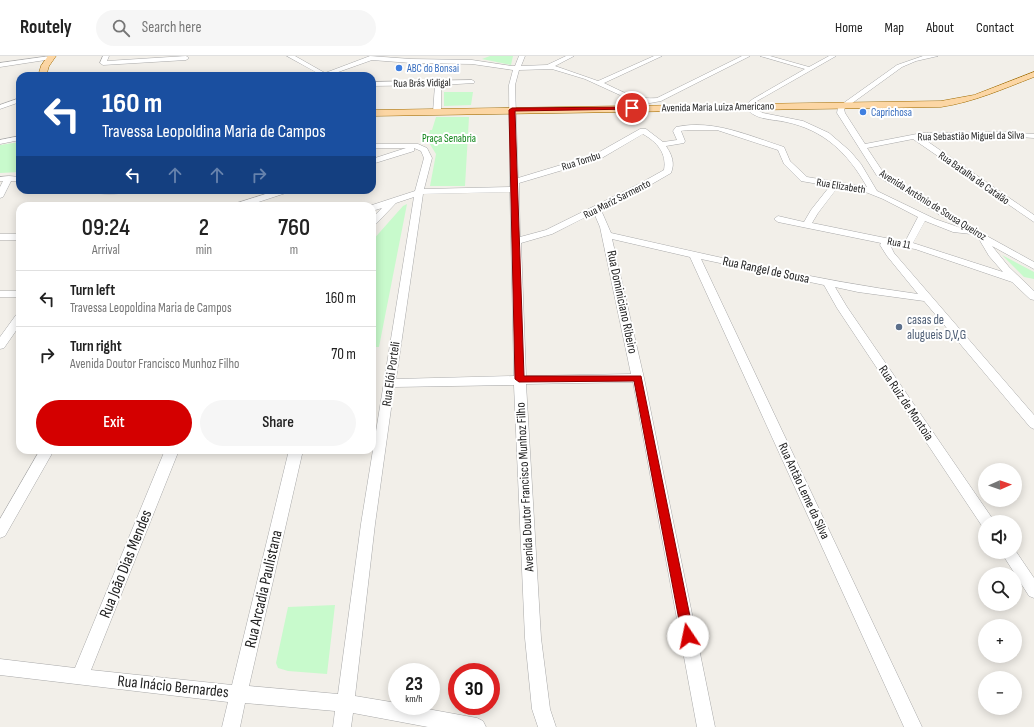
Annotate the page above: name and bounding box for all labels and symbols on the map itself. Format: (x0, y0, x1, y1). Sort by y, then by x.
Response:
place label: ABC do Bonsai (406, 62, 459, 75)
marker: ABC do Bonsai (394, 63, 404, 73)
street label: Rua Brás Vidigal (393, 76, 451, 90)
pin (615, 91, 649, 125)
street label: Avenida Maria Luiza Americano (661, 100, 775, 114)
place label: Caprichosa (871, 106, 912, 119)
marker: Caprichosa (858, 107, 868, 117)
street label: Rua Sebastião Miguel da Silva (917, 129, 1025, 143)
park label: Praça Senabria (422, 132, 476, 145)
street label: Rua Tombu (560, 148, 602, 173)
street label: Rua Batalha de Catalão (936, 149, 1012, 208)
street label: Avenida Antônio de Sousa Queiroz (876, 166, 989, 243)
street label: Rua Mariz Sarmento (581, 176, 653, 221)
street label: Rua Elizabeth (815, 176, 867, 196)
street label: Rua 11 (886, 234, 912, 252)
street label: Rua Dominiciano Ribeiro (603, 249, 641, 355)
street label: Rua Rangel de Sousa (721, 253, 811, 287)
place label: casas de alugueis D,V,G (907, 312, 966, 343)
marker: casas de alugueis D,V,G (894, 322, 904, 332)
street label: Rua Elói Porteli (379, 341, 403, 407)
street label: Rua Ruiz de Montoia (875, 362, 937, 444)
street label: Avenida Doutor Francisco Munhoz Filho (513, 402, 537, 573)
street label: Rua Antão Leme da Silva (775, 440, 833, 542)
north arrow (978, 463, 1022, 507)
street label: Rua João Dias Mendes (96, 507, 156, 621)
street label: Rua Arcadia Paulistana (241, 528, 287, 650)
position arrow (667, 615, 709, 657)
speed limit sign: 30 (448, 663, 500, 715)
street label: Rua Inácio Bernardes (116, 672, 230, 702)

